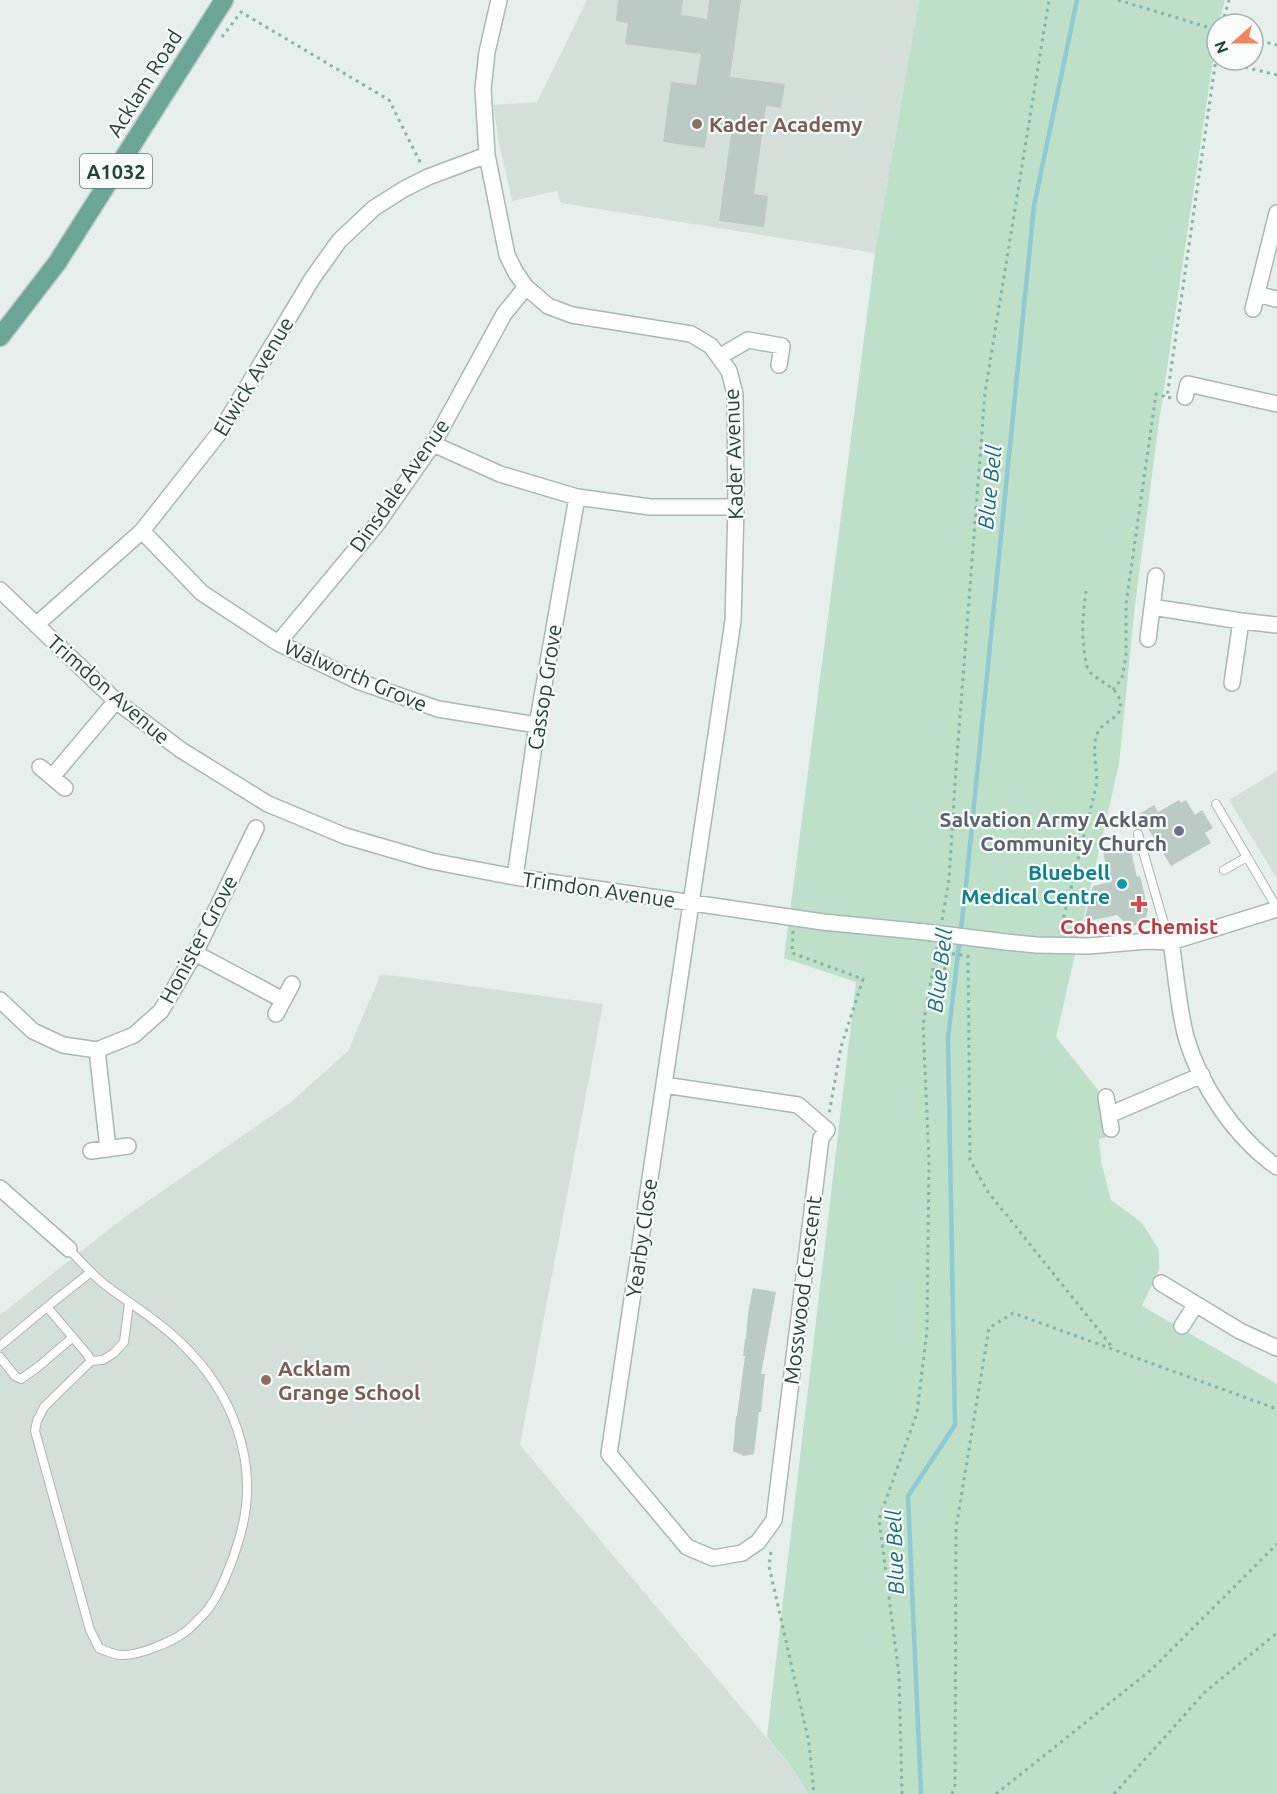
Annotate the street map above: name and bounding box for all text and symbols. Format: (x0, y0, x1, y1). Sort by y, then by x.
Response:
north arrow (1205, 12, 1265, 72)
street label: Acklam Road (102, 25, 186, 141)
text: N (1210, 39, 1232, 56)
place label: Kader Academy (709, 112, 862, 136)
marker: Kader Academy (690, 117, 704, 131)
road number: A1032 (80, 154, 152, 188)
street label: Elwick Avenue (208, 312, 298, 440)
street label: Kader Avenue (719, 388, 747, 520)
street label: Dinsdale Avenue (344, 414, 454, 556)
water label: Blue Bell (972, 443, 1006, 531)
street label: Cassop Grove (522, 622, 566, 752)
street label: Trimdon Avenue (43, 629, 175, 749)
street label: Walworth Grove (281, 634, 431, 716)
place label: Salvation Army Acklam Community Church (940, 807, 1167, 855)
marker: Salvation Army Acklam Community Church (1172, 824, 1186, 838)
place label: Bluebell Medical Centre (961, 860, 1110, 908)
street label: Trimdon Avenue (521, 866, 677, 912)
street label: Honister Grove (154, 871, 242, 1007)
marker: Bluebell Medical Centre (1115, 877, 1129, 891)
marker: Cohens Chemist (1132, 897, 1146, 911)
place label: Cohens Chemist (1060, 914, 1218, 938)
water label: Blue Bell (921, 926, 957, 1014)
street label: Yearby Close (621, 1177, 661, 1299)
street label: Mosswood Crescent (779, 1194, 825, 1386)
place label: Acklam Grange School (278, 1356, 420, 1404)
marker: Acklam Grange School (259, 1373, 273, 1387)
water label: Blue Bell (880, 1509, 908, 1595)

